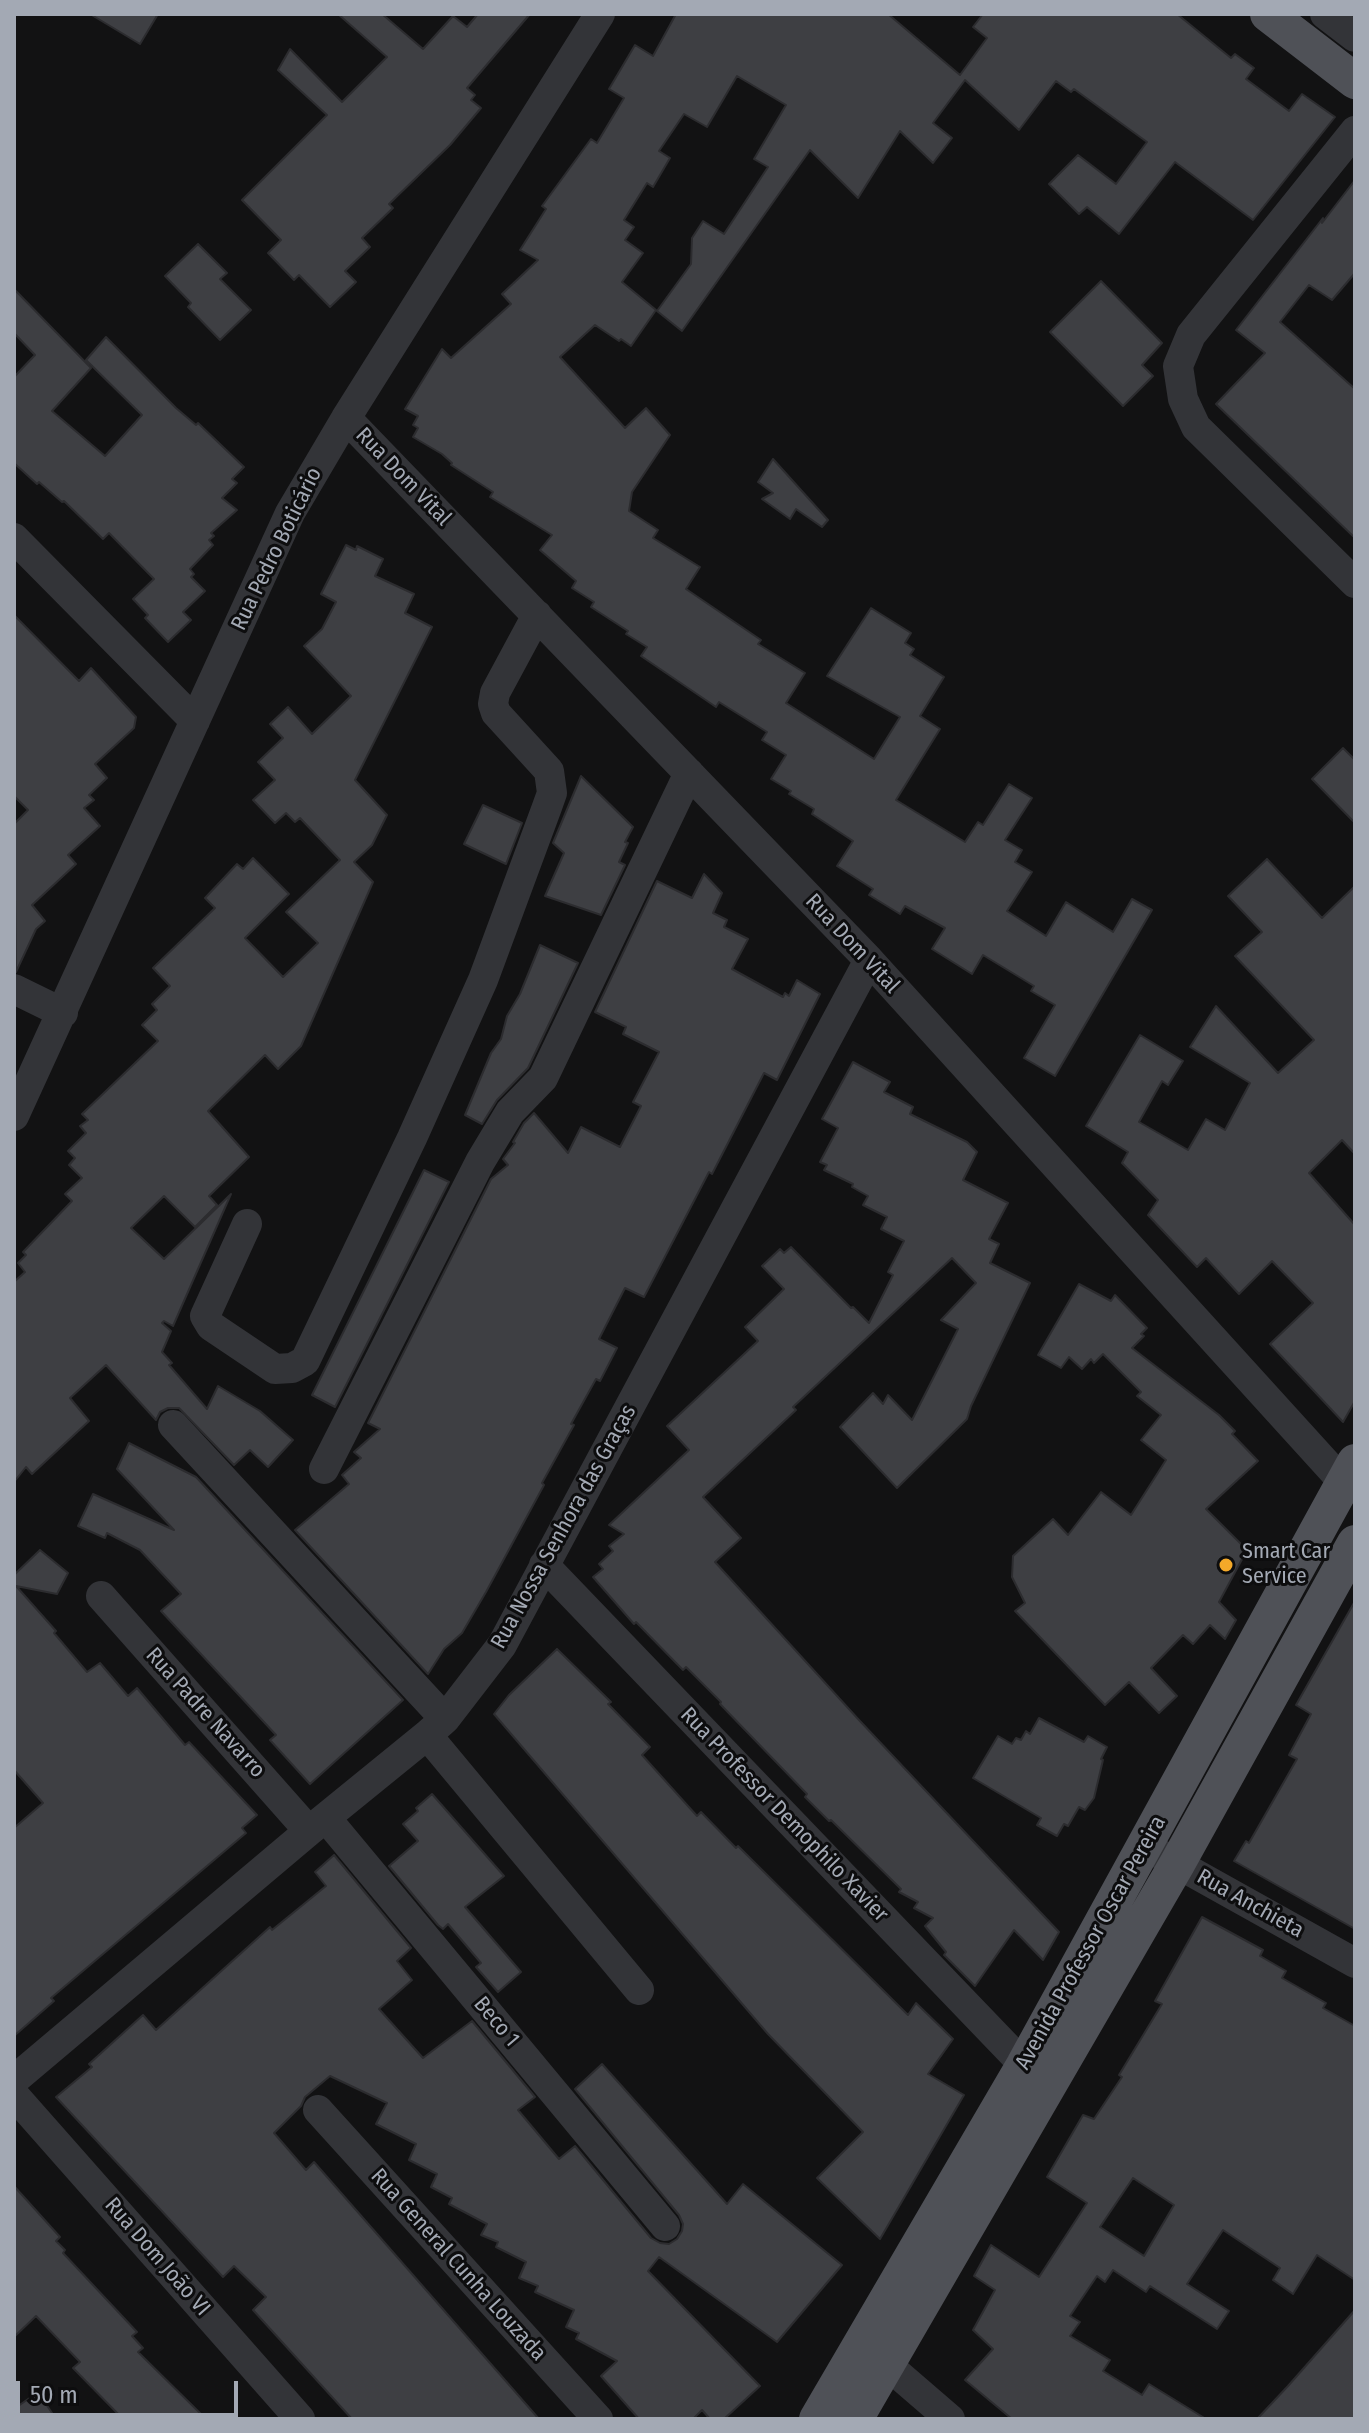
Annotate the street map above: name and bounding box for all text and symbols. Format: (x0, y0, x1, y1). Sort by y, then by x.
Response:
street label: Rua Dom Vital (350, 422, 456, 532)
street label: Rua Pedro Boticário (226, 463, 328, 635)
street label: Rua Dom Vital (799, 889, 905, 999)
street label: Rua Nossa Senhora das Graças (486, 1400, 642, 1654)
place label: Smart Car Service (1242, 1539, 1330, 1590)
marker: Smart Car Service (1217, 1556, 1235, 1574)
street label: Rua Padre Navarro (140, 1643, 270, 1783)
street label: Rua Professor Demophilo Xavier (675, 1702, 893, 1928)
street label: Avenida Professor Oscar Pereira (1010, 1811, 1172, 2075)
street label: Rua Anchieta (1192, 1864, 1308, 1944)
street label: Beco 1 (467, 1992, 525, 2052)
street label: Rua General Cunha Louzada (365, 2163, 551, 2367)
street label: Rua Dom João VI (99, 2193, 215, 2321)
scale bar (20, 2365, 242, 2415)
text: 50 m (30, 2381, 78, 2409)

